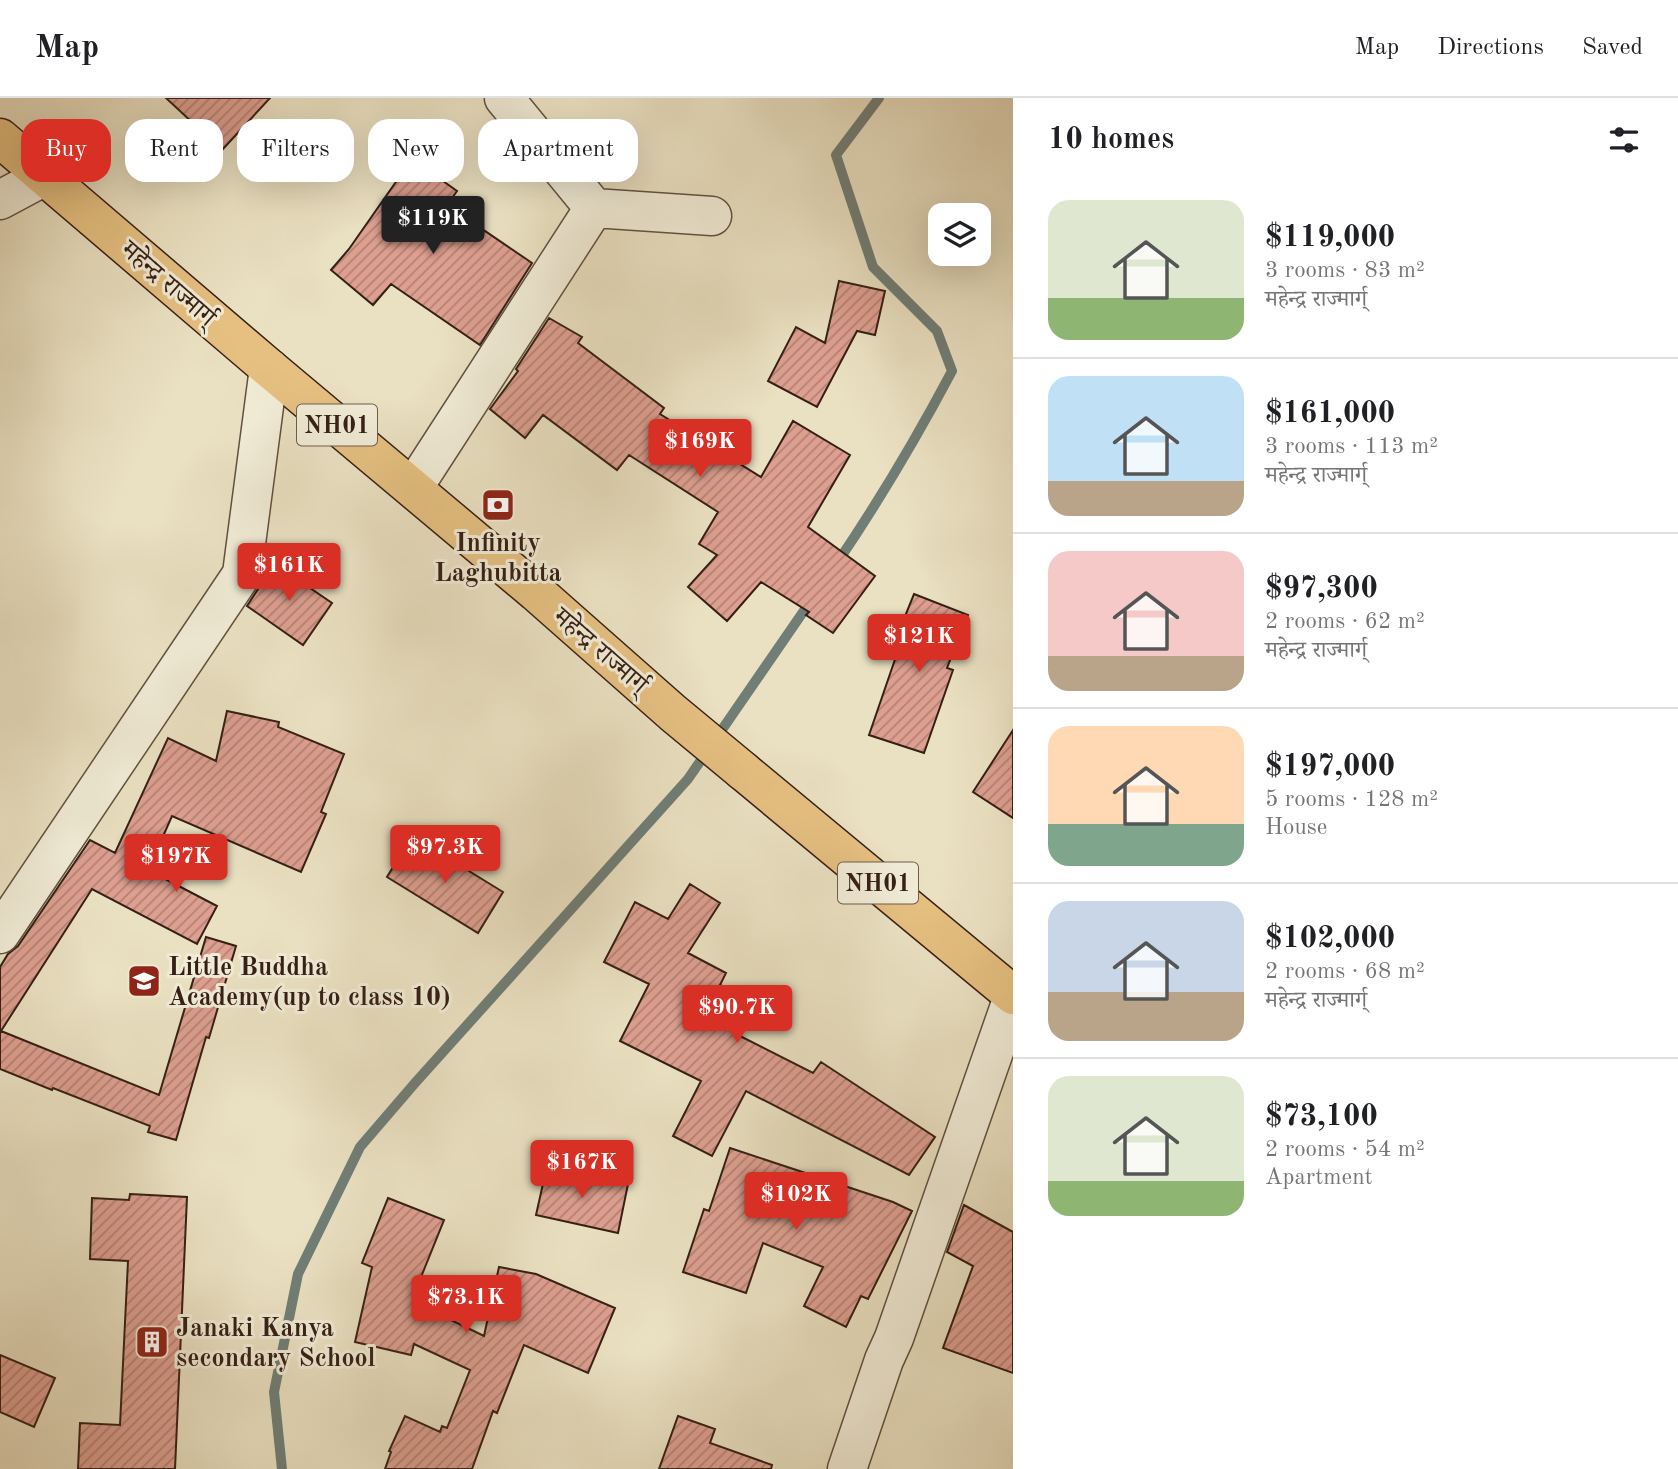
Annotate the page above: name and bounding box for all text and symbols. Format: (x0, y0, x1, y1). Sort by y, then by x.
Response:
text: Map (35, 32, 99, 65)
text: Map (1355, 36, 1399, 60)
text: Directions (1437, 36, 1544, 60)
text: Saved (1582, 36, 1643, 60)
chip: Buy (21, 119, 111, 182)
chip: Rent (125, 119, 223, 182)
chip: Filters (237, 119, 354, 182)
chip: New (368, 119, 464, 182)
chip: Apartment (478, 119, 638, 182)
icon: filters (1605, 121, 1643, 159)
text: 10 homes (1048, 125, 1174, 155)
pin: $119K (384, 197, 482, 256)
map controls (928, 203, 991, 266)
button: layers (928, 203, 991, 266)
text: $119K (397, 207, 469, 230)
text: $119,000 (1265, 223, 1395, 253)
icon: home (1104, 228, 1188, 312)
street label: महेन्द्र राज्मार्ग् (113, 232, 225, 336)
text: 3 rooms · 83 m² (1265, 259, 1425, 282)
text: महेन्द्र राज्मार्ग् (1265, 288, 1367, 311)
text: $161,000 (1265, 399, 1395, 429)
road number: NH01 (297, 404, 377, 446)
icon: home (1104, 404, 1188, 488)
pin: $169K (651, 420, 749, 479)
text: $169K (664, 430, 736, 453)
text: 3 rooms · 113 m² (1265, 435, 1438, 458)
text: महेन्द्र राज्मार्ग् (1265, 464, 1367, 487)
bank icon: Infinity Laghubitta (479, 486, 517, 524)
place label: Infinity Laghubitta (434, 531, 562, 587)
pin: $161K (240, 544, 338, 603)
text: $161K (253, 554, 325, 577)
text: $97,300 (1265, 574, 1378, 604)
icon: home (1104, 579, 1188, 663)
street label: महेन्द्र राज्मार्ग् (545, 599, 657, 703)
text: 2 rooms · 62 m² (1265, 610, 1425, 633)
pin: $121K (870, 614, 968, 674)
text: $121K (883, 625, 955, 648)
text: महेन्द्र राज्मार्ग् (1265, 639, 1367, 662)
text: $197,000 (1265, 752, 1395, 782)
icon: home (1104, 754, 1188, 838)
text: 5 rooms · 128 m² (1265, 788, 1438, 811)
text: House (1265, 816, 1327, 839)
pin: $97.3K (388, 826, 502, 885)
pin: $197K (127, 834, 225, 894)
text: $97.3K (406, 836, 484, 859)
text: $197K (140, 845, 212, 868)
road number: NH01 (838, 862, 918, 904)
text: $102,000 (1265, 924, 1395, 954)
icon: home (1104, 929, 1188, 1013)
place label: Little Buddha Academy(up to class 10) (168, 955, 451, 1011)
text: 2 rooms · 68 m² (1265, 960, 1425, 983)
school or university icon: Little Buddha Academy(up to class 10) (125, 962, 163, 1000)
pin: $90.7K (680, 986, 794, 1045)
text: महेन्द्र राज्मार्ग् (1265, 989, 1367, 1012)
text: $90.7K (698, 996, 776, 1019)
text: $73,100 (1265, 1102, 1378, 1132)
icon: home (1104, 1104, 1188, 1188)
text: 2 rooms · 54 m² (1265, 1138, 1425, 1161)
pin: $167K (533, 1140, 631, 1200)
text: $167K (546, 1151, 618, 1174)
text: Apartment (1265, 1166, 1373, 1189)
pin: $102K (747, 1172, 845, 1232)
text: $102K (760, 1183, 832, 1206)
pin: $73.1K (409, 1276, 523, 1335)
text: $73.1K (427, 1286, 505, 1309)
place label: Janaki Kanya secondary School (176, 1316, 376, 1372)
building icon: Janaki Kanya secondary School (133, 1323, 171, 1361)

